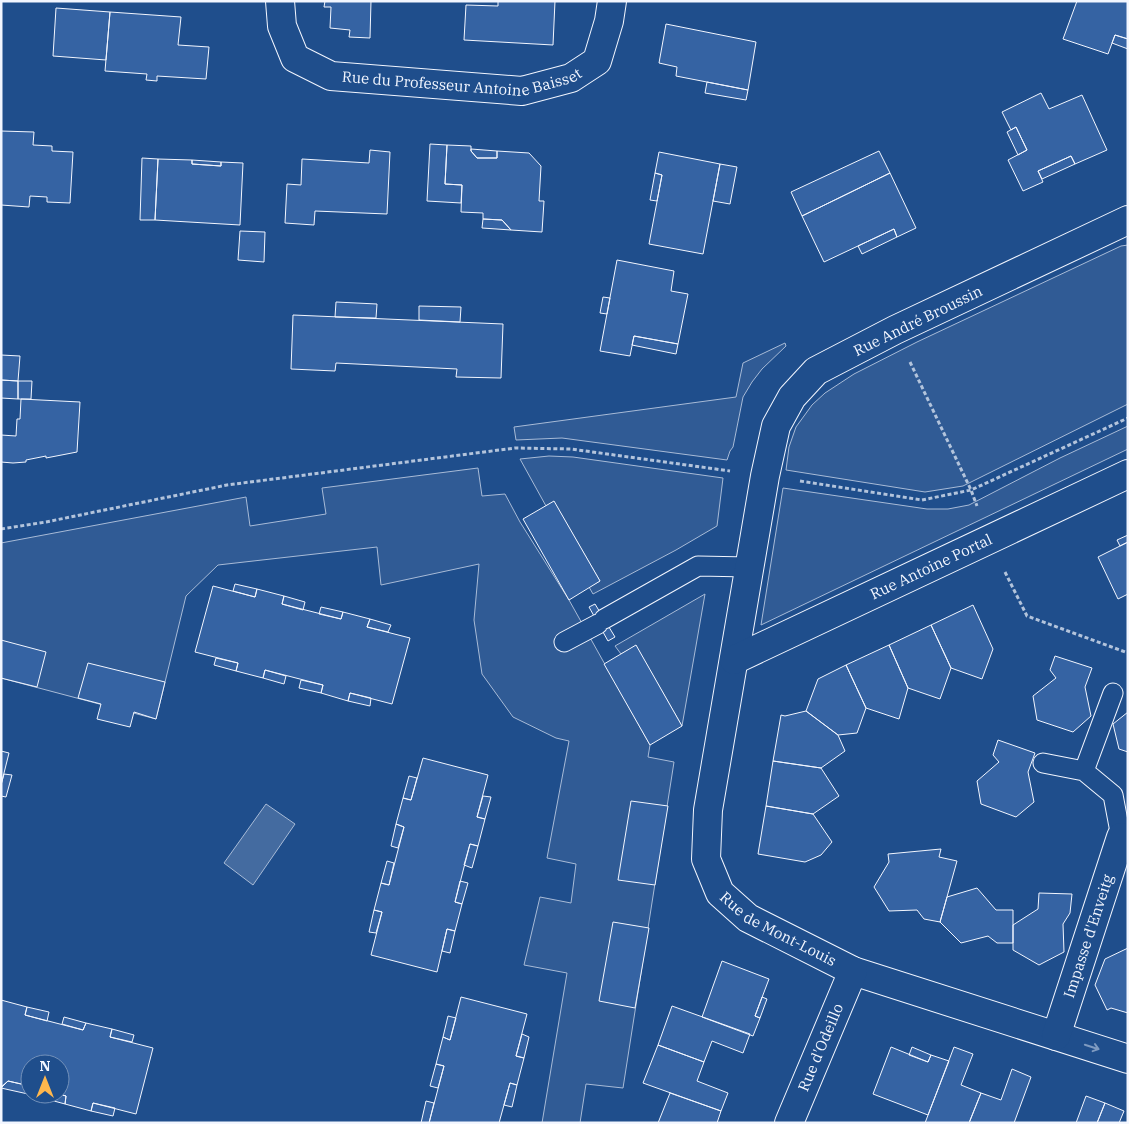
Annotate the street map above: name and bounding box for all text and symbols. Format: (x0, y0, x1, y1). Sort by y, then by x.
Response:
street label: Rue du Professeur Antoine Baisset (341, 64, 585, 100)
street label: Rue André Broussin (850, 281, 986, 360)
street label: Rue Antoine Portal (867, 530, 995, 603)
street label: Impasse d'Enveitg (1059, 872, 1117, 1000)
street label: Rue de Mont-Louis (716, 887, 840, 970)
street label: Rue d'Odeillo (793, 1000, 847, 1094)
one-way arrow (1083, 1043, 1099, 1053)
north arrow (20, 1054, 70, 1104)
text: N (39, 1057, 51, 1075)

